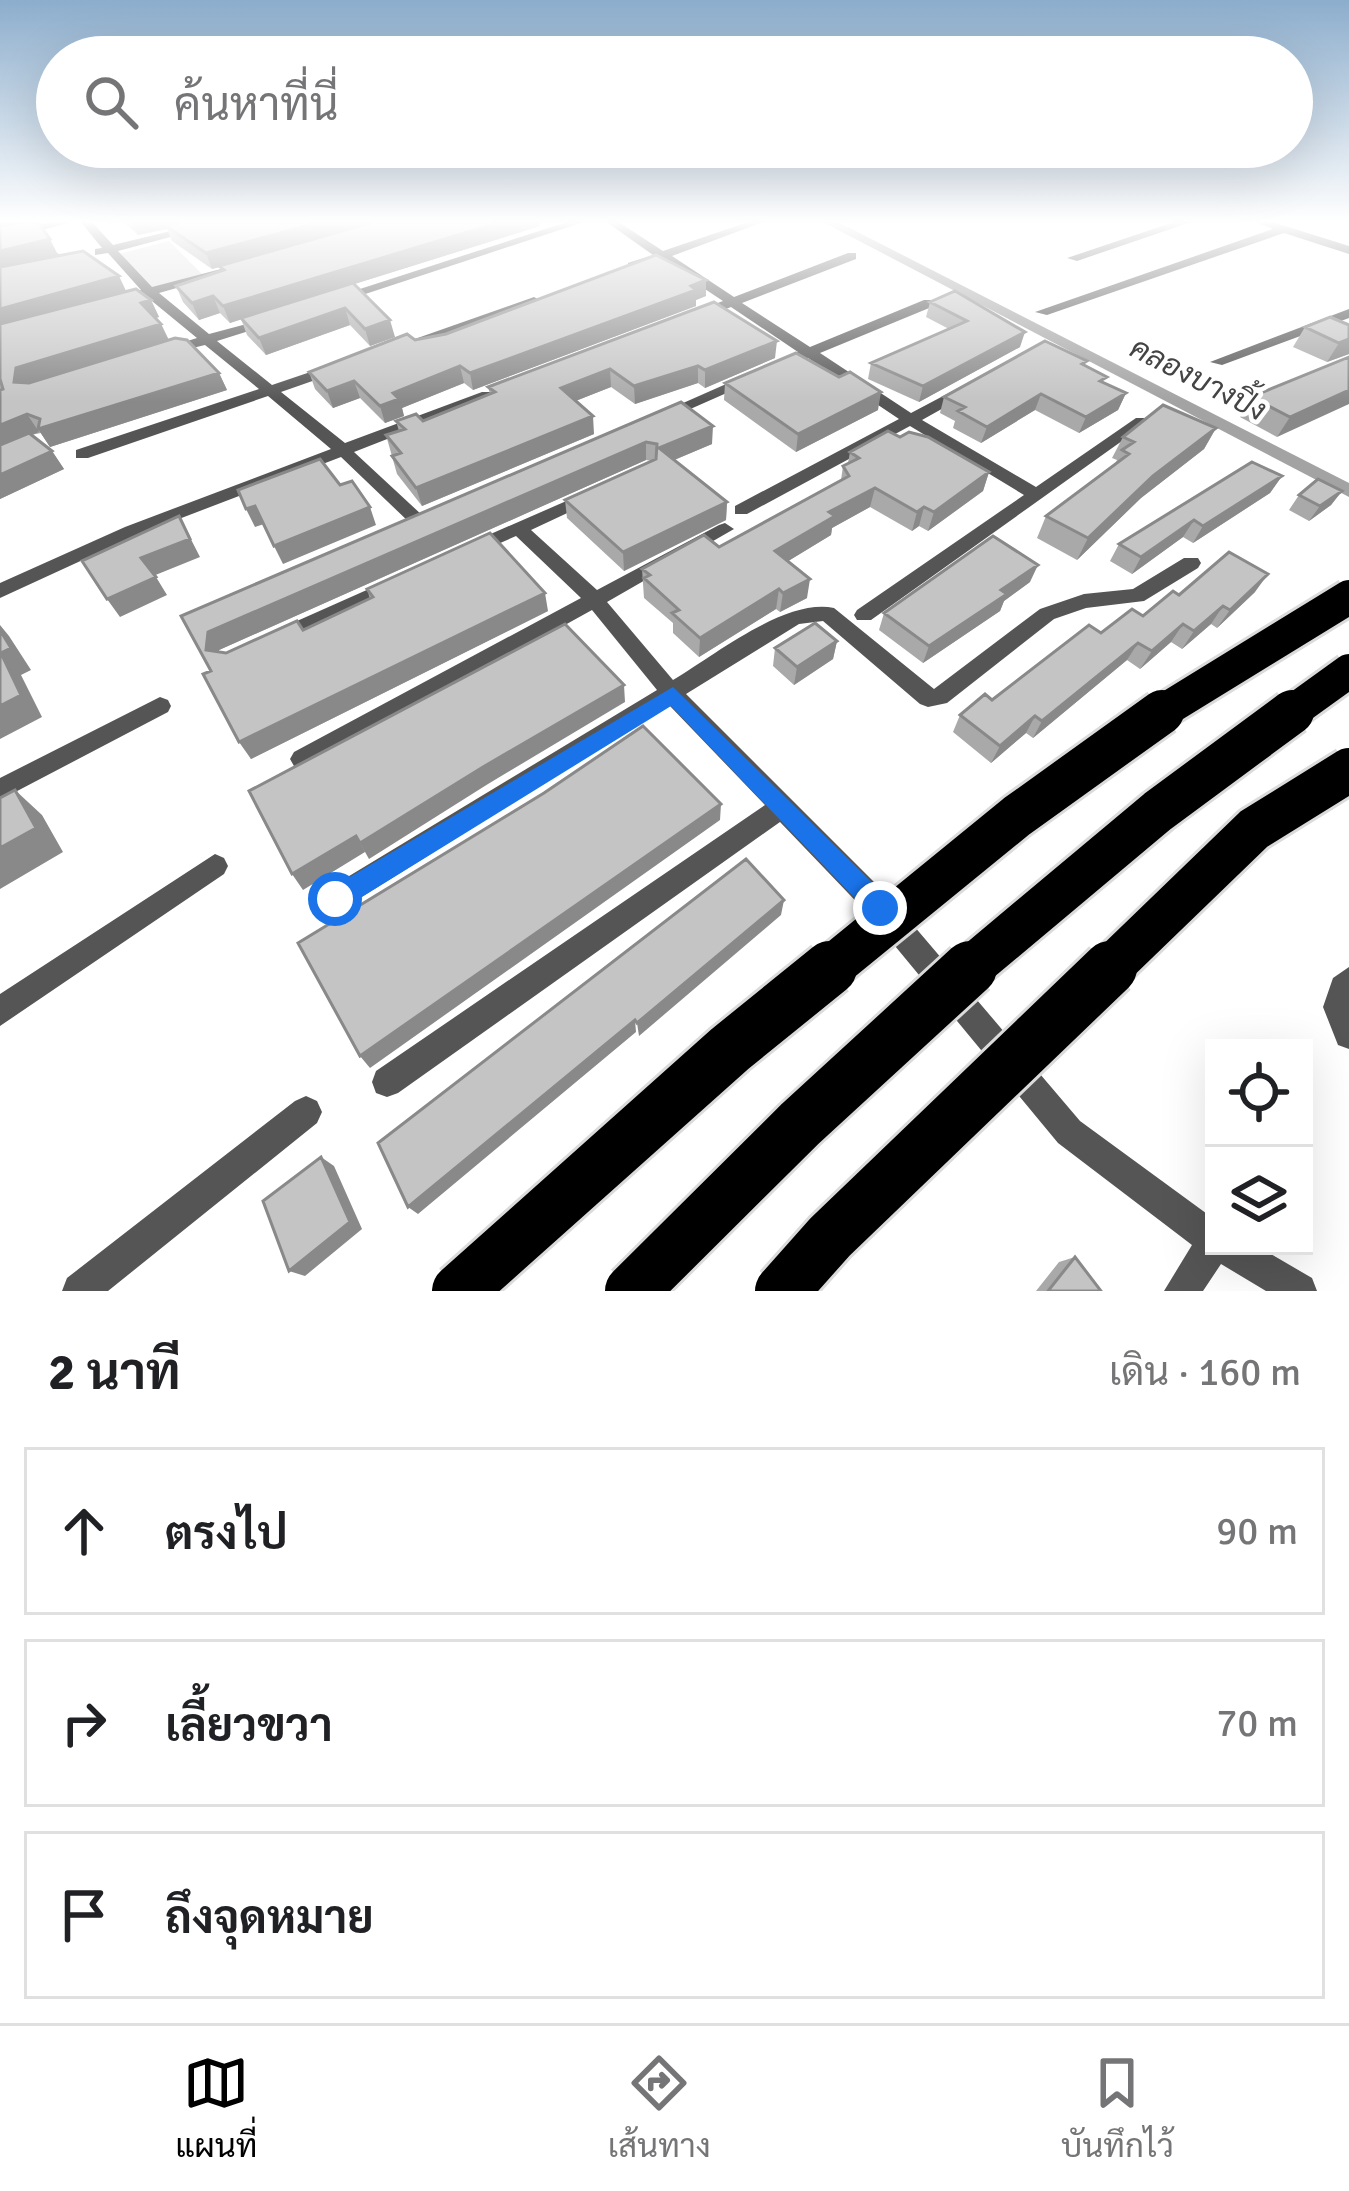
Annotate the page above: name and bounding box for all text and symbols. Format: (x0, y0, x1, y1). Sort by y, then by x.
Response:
search box (36, 36, 1313, 168)
icon: search (78, 69, 144, 135)
text: ค้นหาที่นี่ (174, 78, 338, 133)
water label: คลองบางปิ้ง (1124, 323, 1275, 429)
route start (308, 872, 362, 926)
route end (853, 881, 907, 935)
map controls (1205, 1039, 1313, 1255)
button: locate (1205, 1039, 1313, 1147)
button: layers (1205, 1147, 1313, 1255)
text: 2 นาที (48, 1341, 181, 1404)
text: เดิน · 160 m (1109, 1348, 1301, 1396)
icon: ahead (51, 1498, 117, 1564)
text: ตรงไป (165, 1507, 288, 1562)
text: 90 m (1216, 1507, 1298, 1555)
icon: right (51, 1690, 117, 1756)
text: เลี้ยวขวา (165, 1699, 333, 1754)
text: 70 m (1216, 1699, 1298, 1747)
icon: arrive (51, 1882, 117, 1948)
text: ถึงจุดหมาย (165, 1891, 374, 1946)
tab: แผนที่ (175, 2050, 257, 2167)
tab: เส้นทาง (608, 2050, 711, 2167)
tab: บันทึกไว้ (1061, 2050, 1174, 2167)

